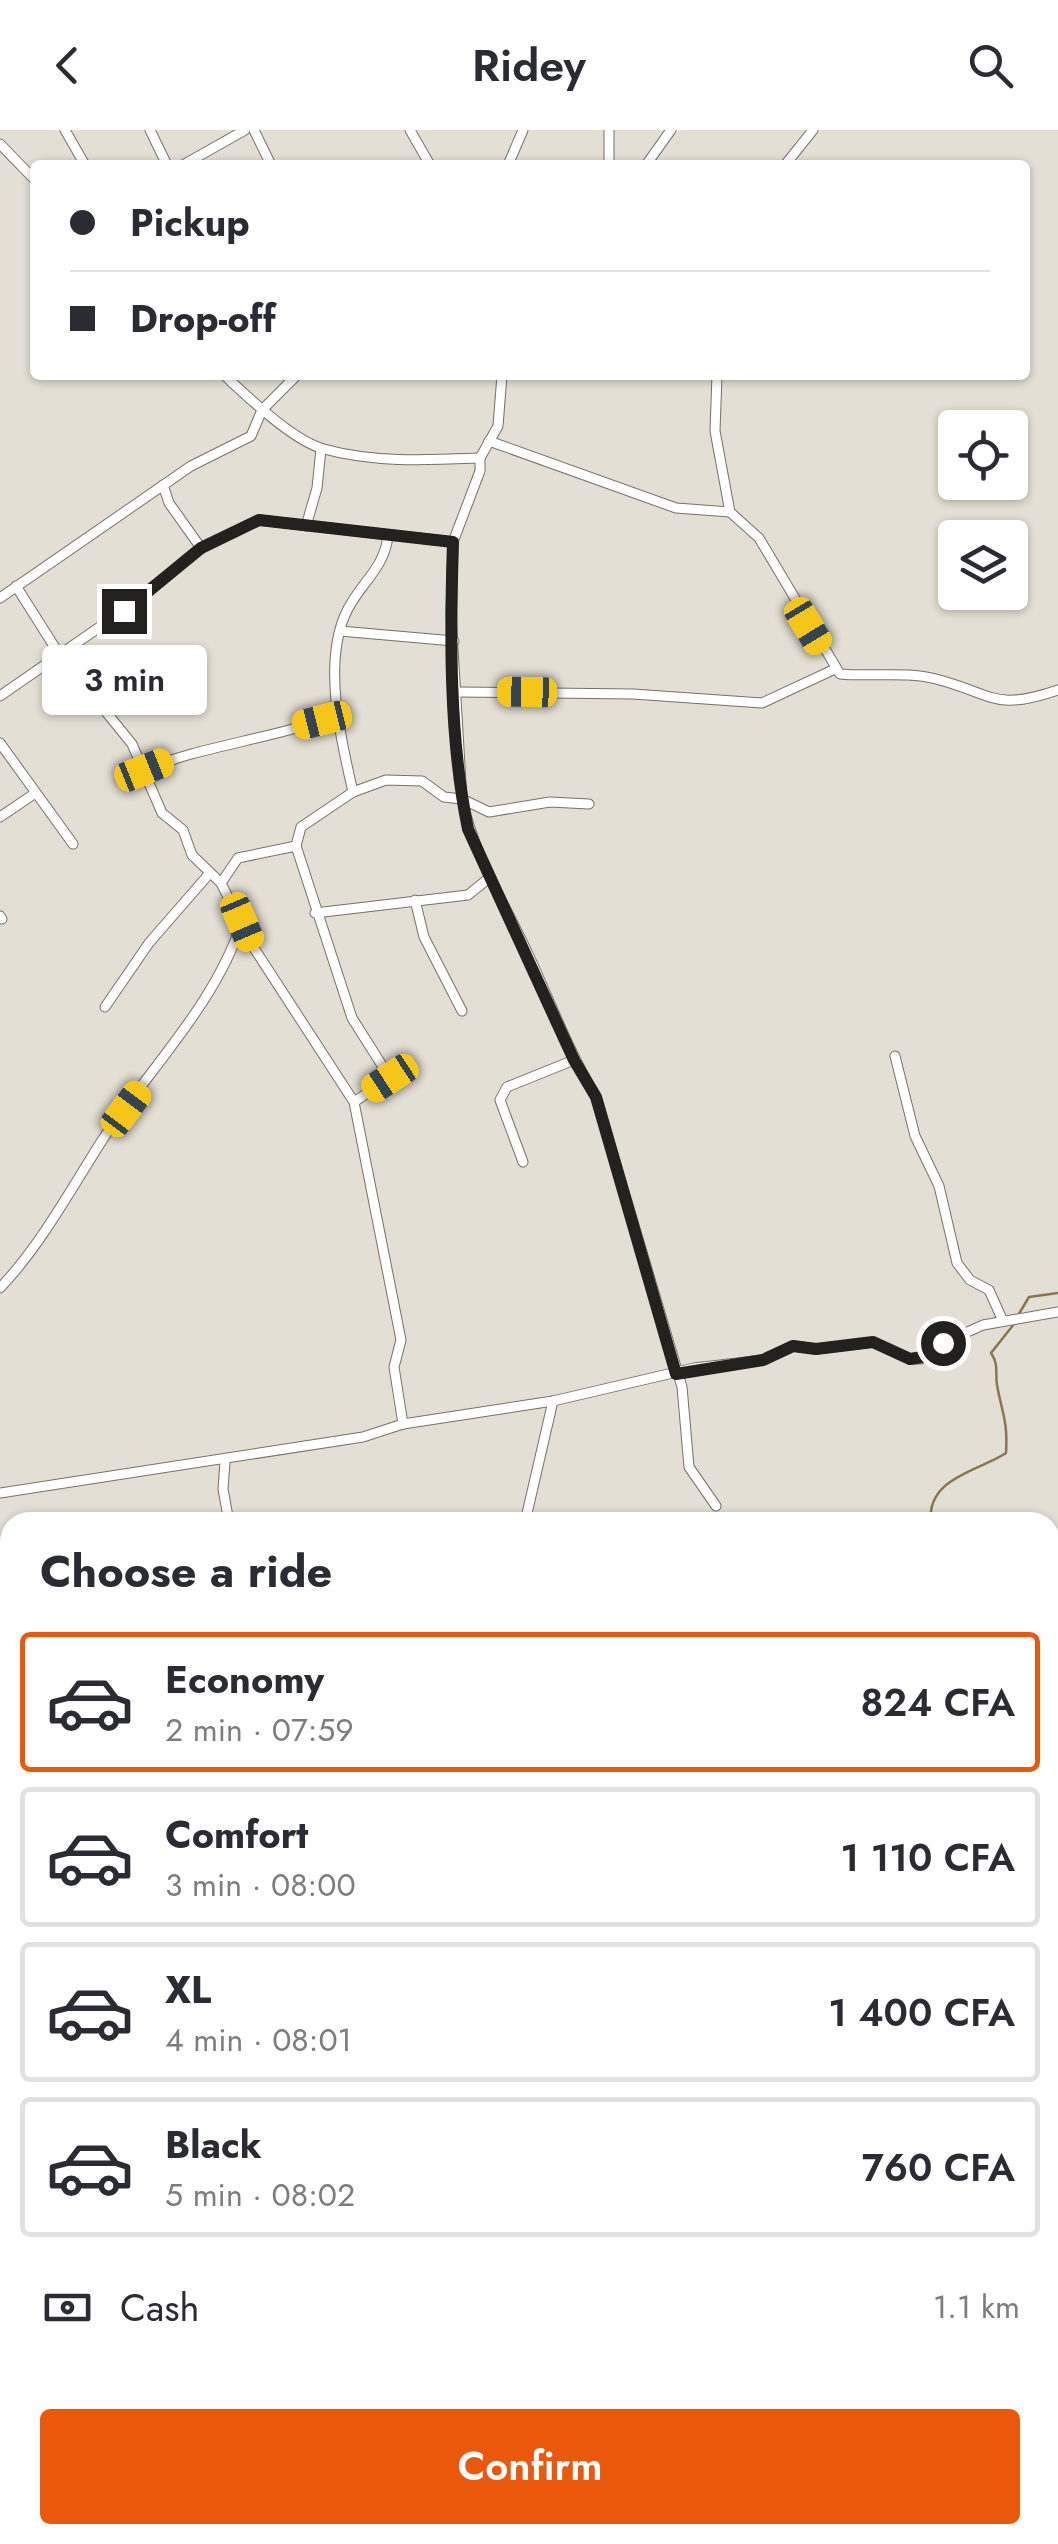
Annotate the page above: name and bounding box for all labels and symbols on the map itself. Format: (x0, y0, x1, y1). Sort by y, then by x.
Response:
route end (102, 589, 147, 634)
car (780, 593, 836, 659)
callout: 3 min (42, 646, 206, 716)
car (497, 676, 557, 708)
car (289, 698, 355, 742)
car (111, 745, 177, 795)
car (216, 889, 268, 955)
car (357, 1049, 423, 1107)
car (96, 1076, 156, 1142)
route start (921, 1321, 966, 1366)

